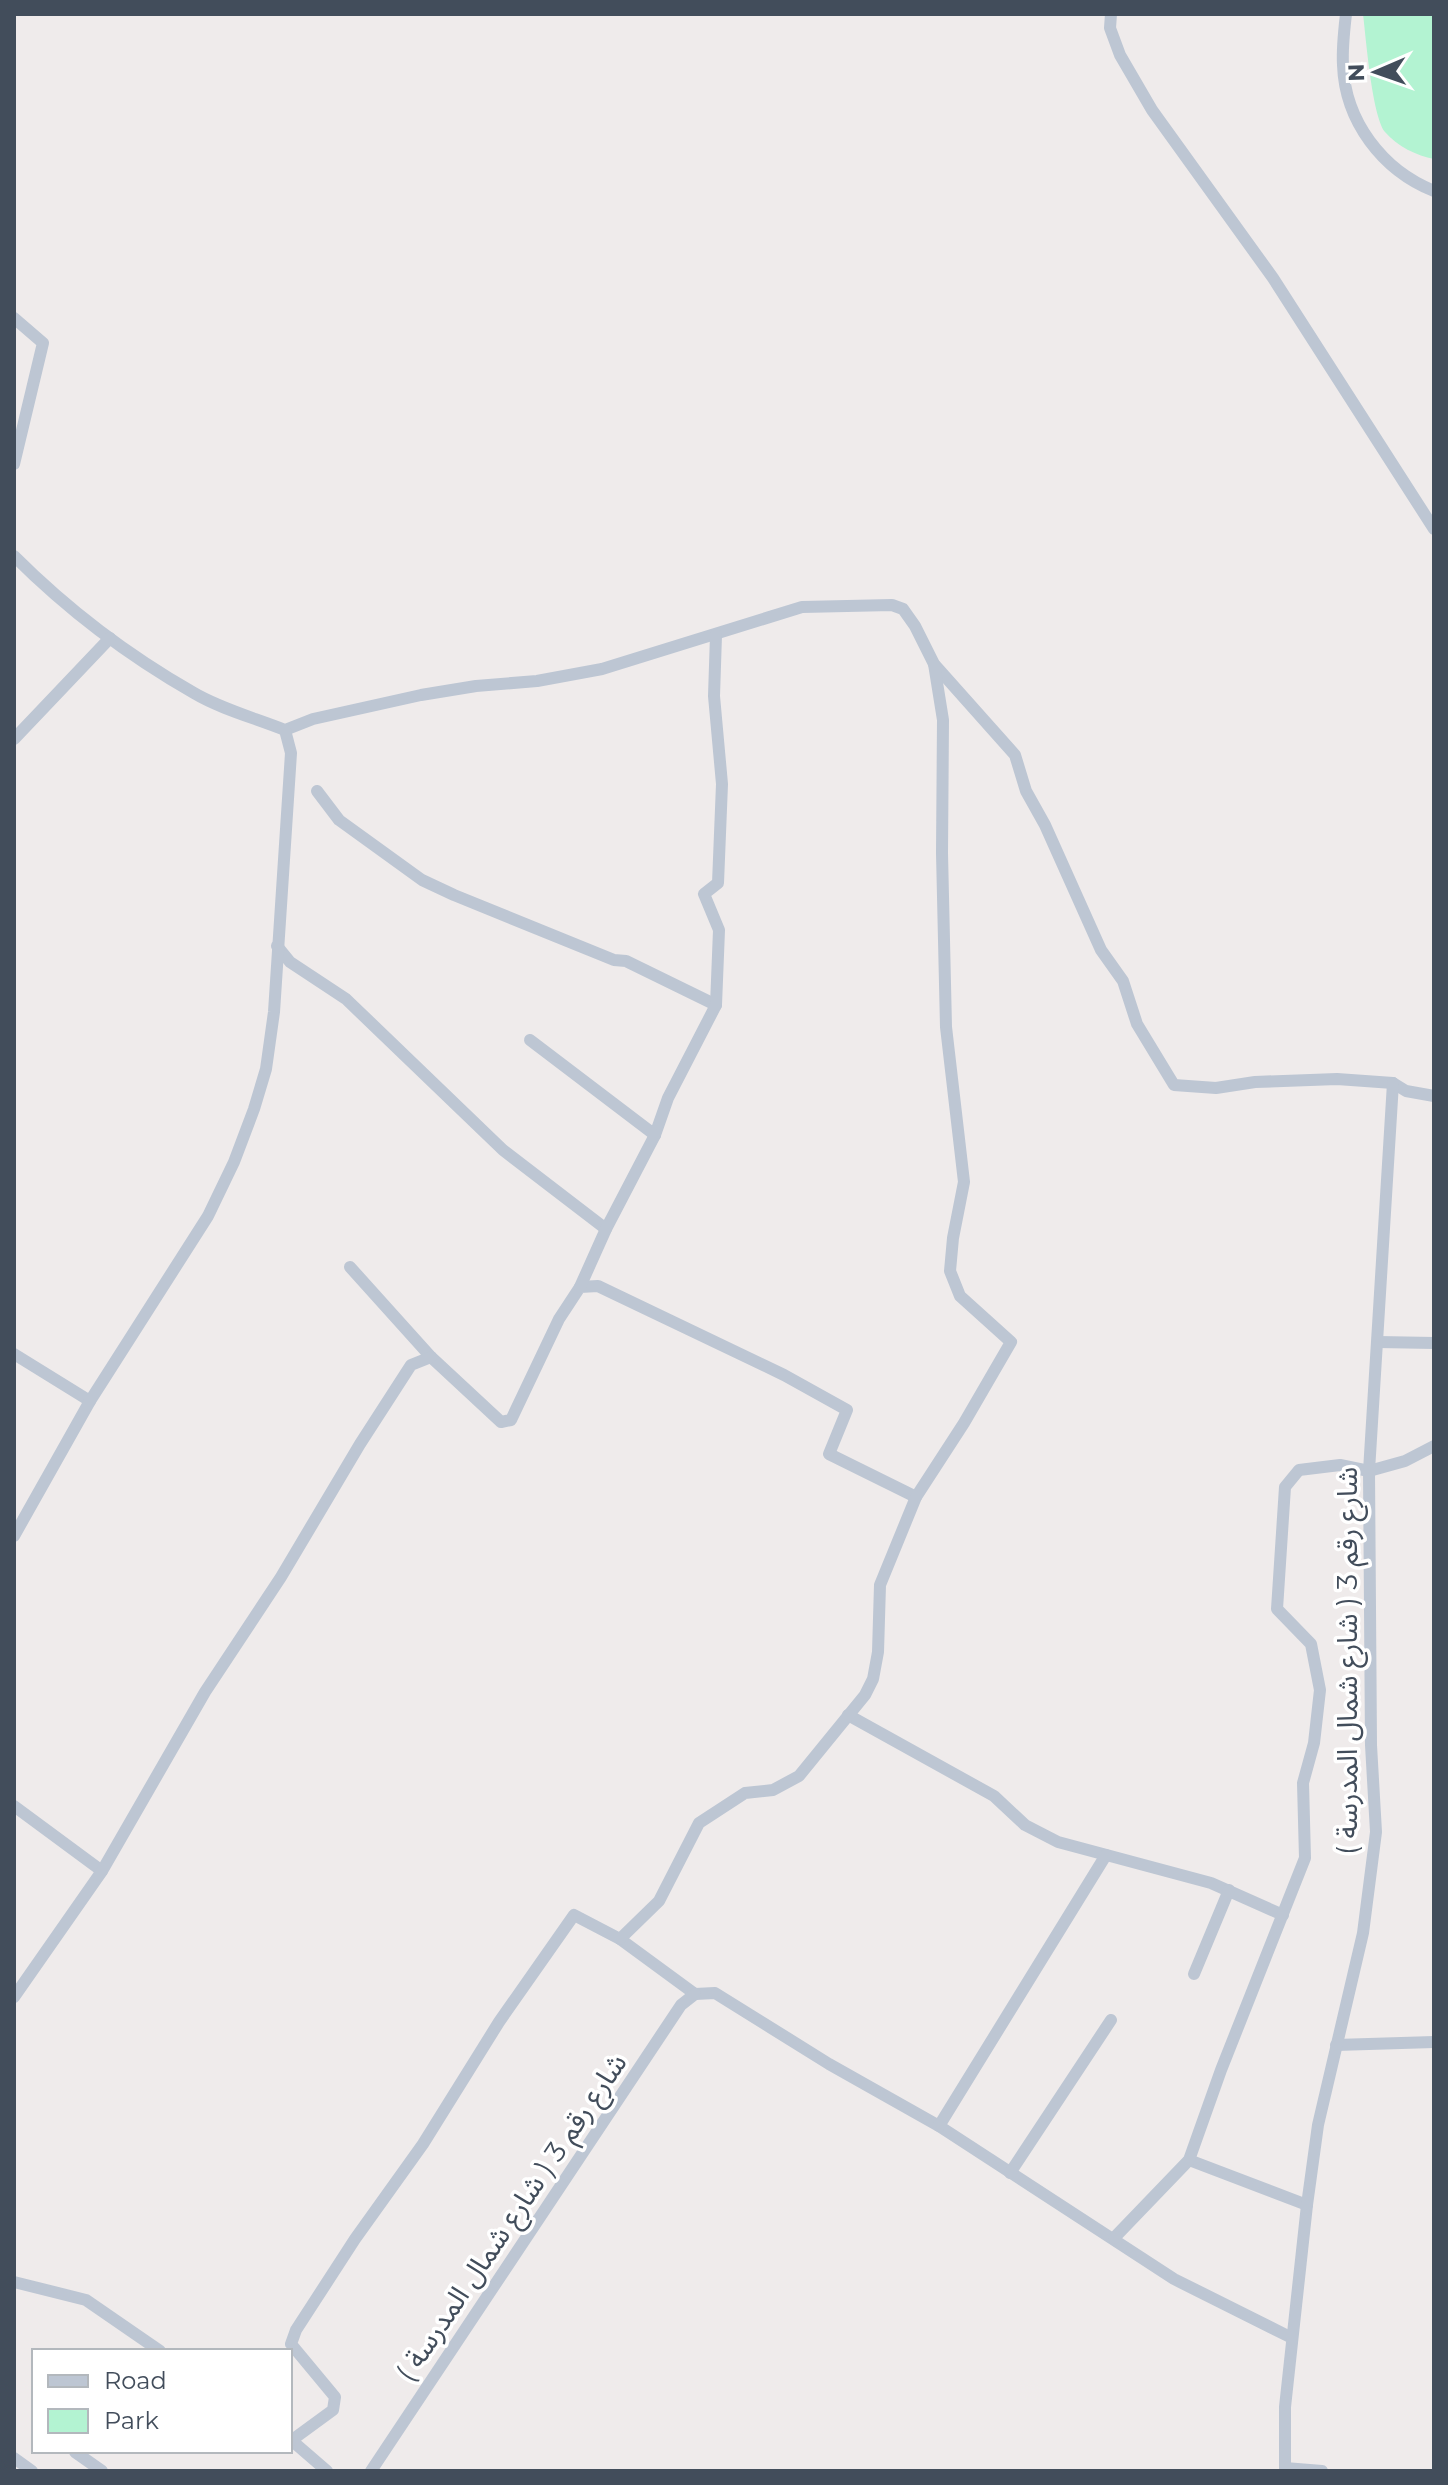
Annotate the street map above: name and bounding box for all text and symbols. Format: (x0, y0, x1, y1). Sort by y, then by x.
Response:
north arrow (1336, 32, 1416, 112)
text: N (1343, 63, 1370, 82)
street label: شارع رقم 3 ( شارع شمال المدرسة ) (1330, 1467, 1369, 1855)
street label: شارع رقم 3 ( شارع شمال المدرسة ) (388, 2047, 638, 2390)
legend (32, 2349, 292, 2453)
text: Road (104, 2366, 167, 2395)
text: Park (104, 2406, 159, 2435)

